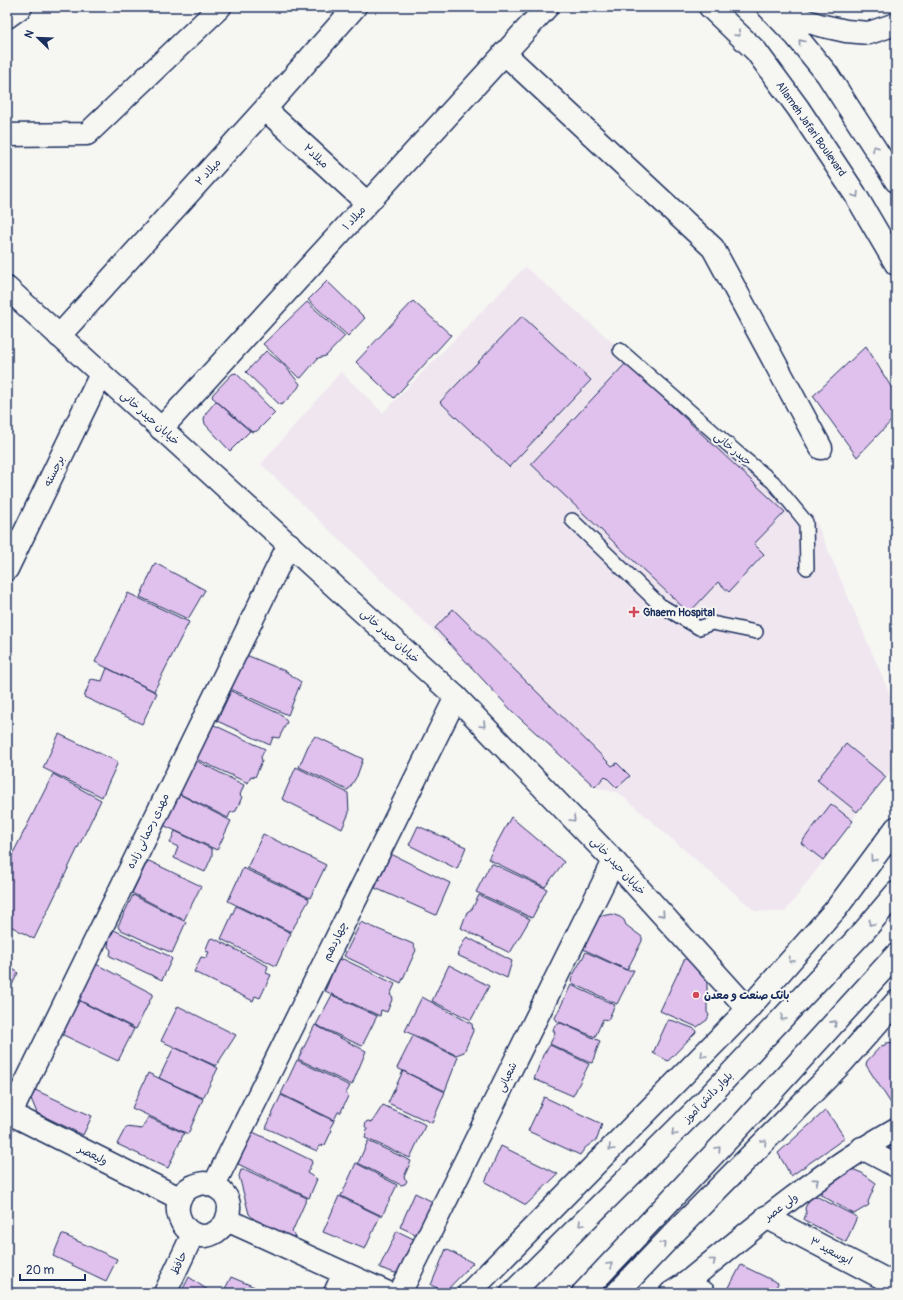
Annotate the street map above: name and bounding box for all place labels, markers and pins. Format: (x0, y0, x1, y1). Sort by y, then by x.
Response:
marker: Ghaem Hospital (628, 606, 640, 618)
place label: Ghaem Hospital (643, 606, 716, 619)
place label: بانک صنعت و معدن (704, 989, 789, 1002)
marker: بانک صنعت و معدن (691, 990, 701, 1000)

